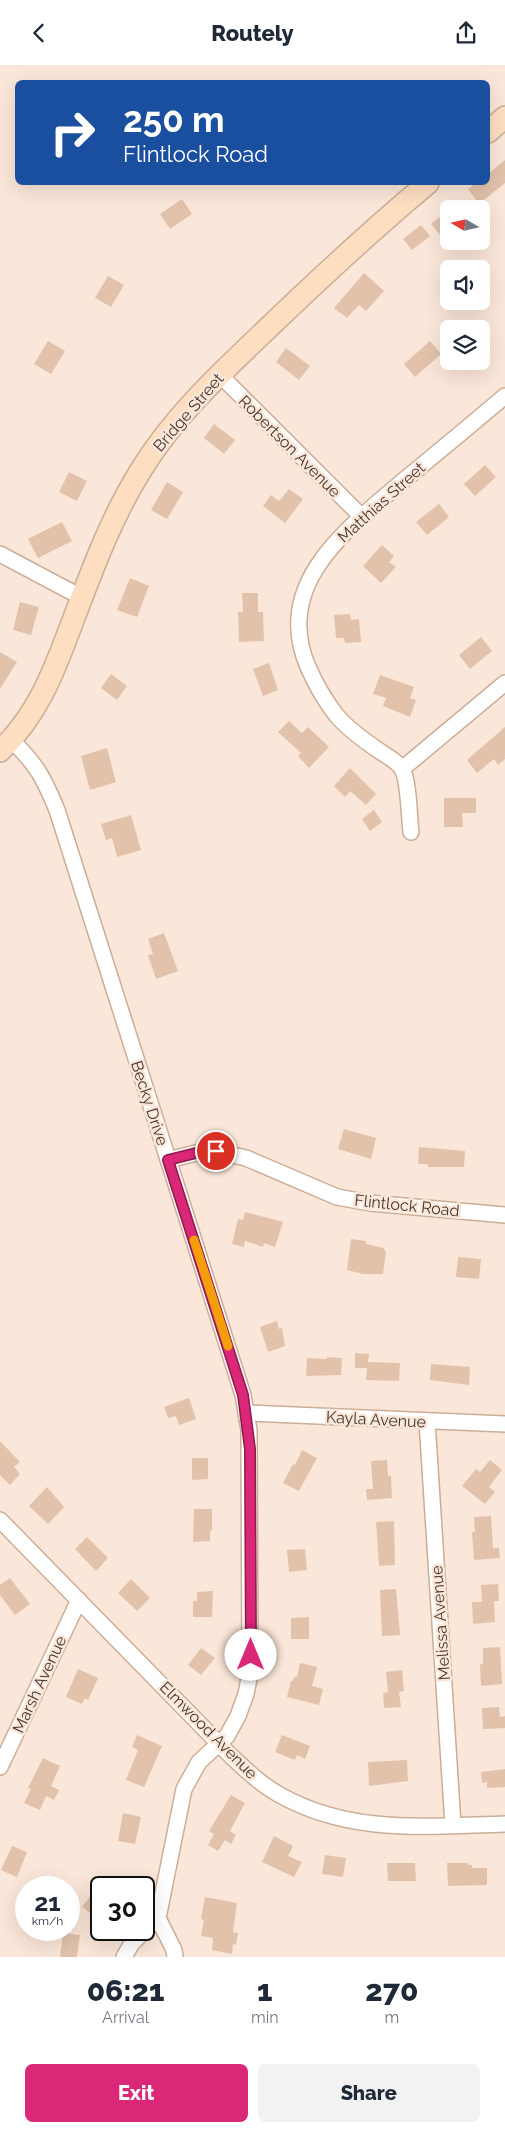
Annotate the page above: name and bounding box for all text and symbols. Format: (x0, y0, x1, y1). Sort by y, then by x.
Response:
icon: back (25, 19, 53, 47)
icon: share (452, 19, 480, 47)
text: Routely (211, 20, 294, 46)
text: 250 m (123, 99, 225, 140)
icon: right (40, 100, 105, 165)
text: Flintlock Road (123, 141, 268, 167)
north arrow (440, 200, 490, 250)
map controls (440, 200, 490, 370)
button: sound (440, 260, 490, 310)
button: layers (440, 320, 490, 370)
street label: Bridge Street (149, 369, 228, 455)
street label: Robertson Avenue (235, 391, 345, 501)
street label: Matthias Street (334, 458, 429, 547)
street label: Becky Drive (127, 1058, 172, 1148)
pin (195, 1130, 237, 1172)
icon: arrive (202, 1137, 230, 1165)
street label: Flintlock Road (354, 1191, 460, 1220)
street label: Kayla Avenue (325, 1407, 427, 1432)
street label: Melissa Avenue (427, 1565, 454, 1681)
position arrow (224, 1628, 276, 1680)
street label: Marsh Avenue (9, 1633, 70, 1736)
street label: Elmwood Avenue (156, 1678, 261, 1783)
speed limit sign: 30 (90, 1876, 155, 1941)
text: 21 (34, 1887, 61, 1917)
text: km/h (32, 1914, 63, 1928)
text: 06:21 (87, 1973, 164, 2008)
text: 1 (257, 1973, 273, 2008)
text: 270 (365, 1973, 418, 2008)
text: Arrival (102, 2008, 149, 2027)
text: min (251, 2008, 279, 2027)
text: m (384, 2008, 399, 2027)
button: Exit (25, 2064, 248, 2122)
button: Share (258, 2064, 480, 2122)

